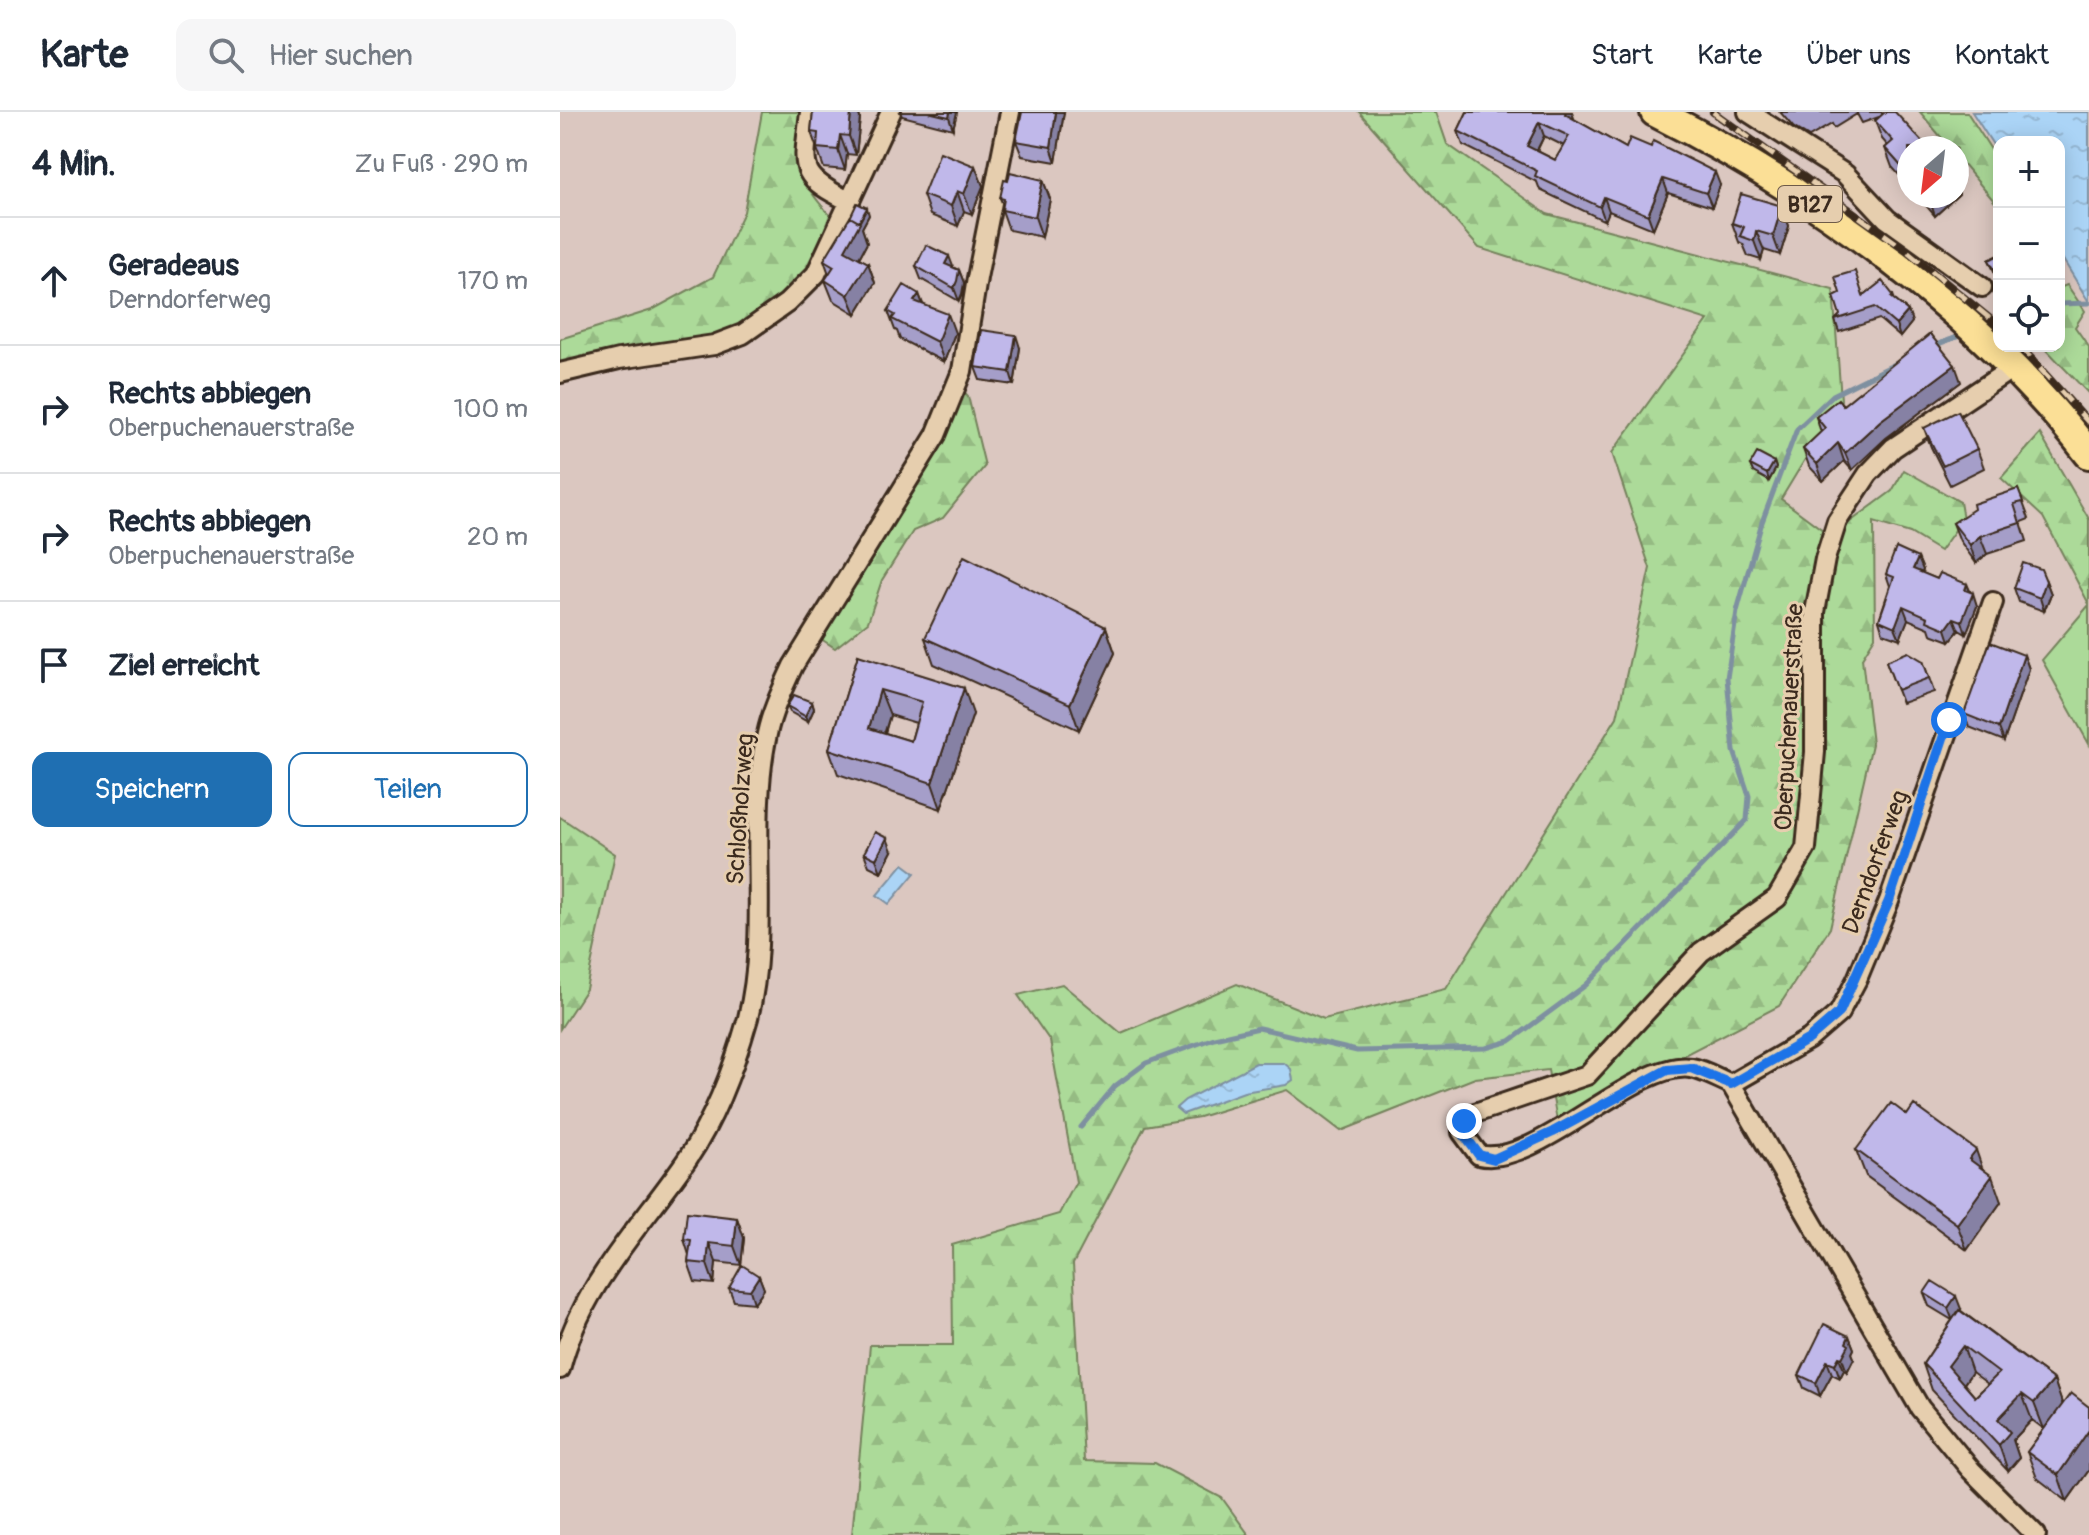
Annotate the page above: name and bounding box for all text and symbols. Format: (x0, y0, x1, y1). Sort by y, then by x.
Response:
search box (176, 19, 736, 91)
text: Karte (40, 31, 128, 79)
icon: search (204, 33, 248, 77)
text: Hier suchen (268, 37, 413, 74)
text: Start (1591, 38, 1653, 73)
text: Karte (1697, 38, 1762, 73)
text: Über uns (1806, 38, 1911, 73)
text: Kontakt (1955, 38, 2049, 73)
north arrow (1897, 136, 1969, 208)
map controls (1993, 136, 2065, 352)
button: + (1993, 136, 2065, 208)
text: 4 Min. (32, 143, 116, 186)
text: Zu Fuß · 290 m (355, 148, 528, 180)
road number: B127 (1778, 186, 1842, 222)
button: − (1993, 208, 2065, 280)
text: Geradeaus (108, 247, 239, 284)
icon: ahead (32, 259, 76, 303)
text: 170 m (458, 265, 528, 297)
button: locate (1993, 280, 2065, 352)
text: Derndorferweg (108, 284, 271, 316)
text: Rechts abbiegen (108, 375, 311, 412)
icon: right (32, 387, 76, 431)
text: 100 m (454, 393, 528, 425)
text: Oberpuchenauerstraße (108, 412, 354, 444)
text: Rechts abbiegen (108, 503, 311, 540)
icon: right (32, 515, 76, 559)
text: 20 m (467, 521, 528, 553)
text: Oberpuchenauerstraße (108, 540, 354, 572)
street label: Oberpuchenauerstraße (1769, 603, 1810, 831)
icon: arrive (32, 643, 76, 687)
text: Ziel erreicht (108, 647, 259, 684)
route start (1931, 702, 1967, 738)
street label: Schloßholzweg (721, 732, 760, 886)
button: Speichern (32, 752, 272, 827)
button: Teilen (288, 752, 528, 827)
street label: Derndorferweg (1836, 786, 1915, 938)
route end (1446, 1103, 1482, 1139)

